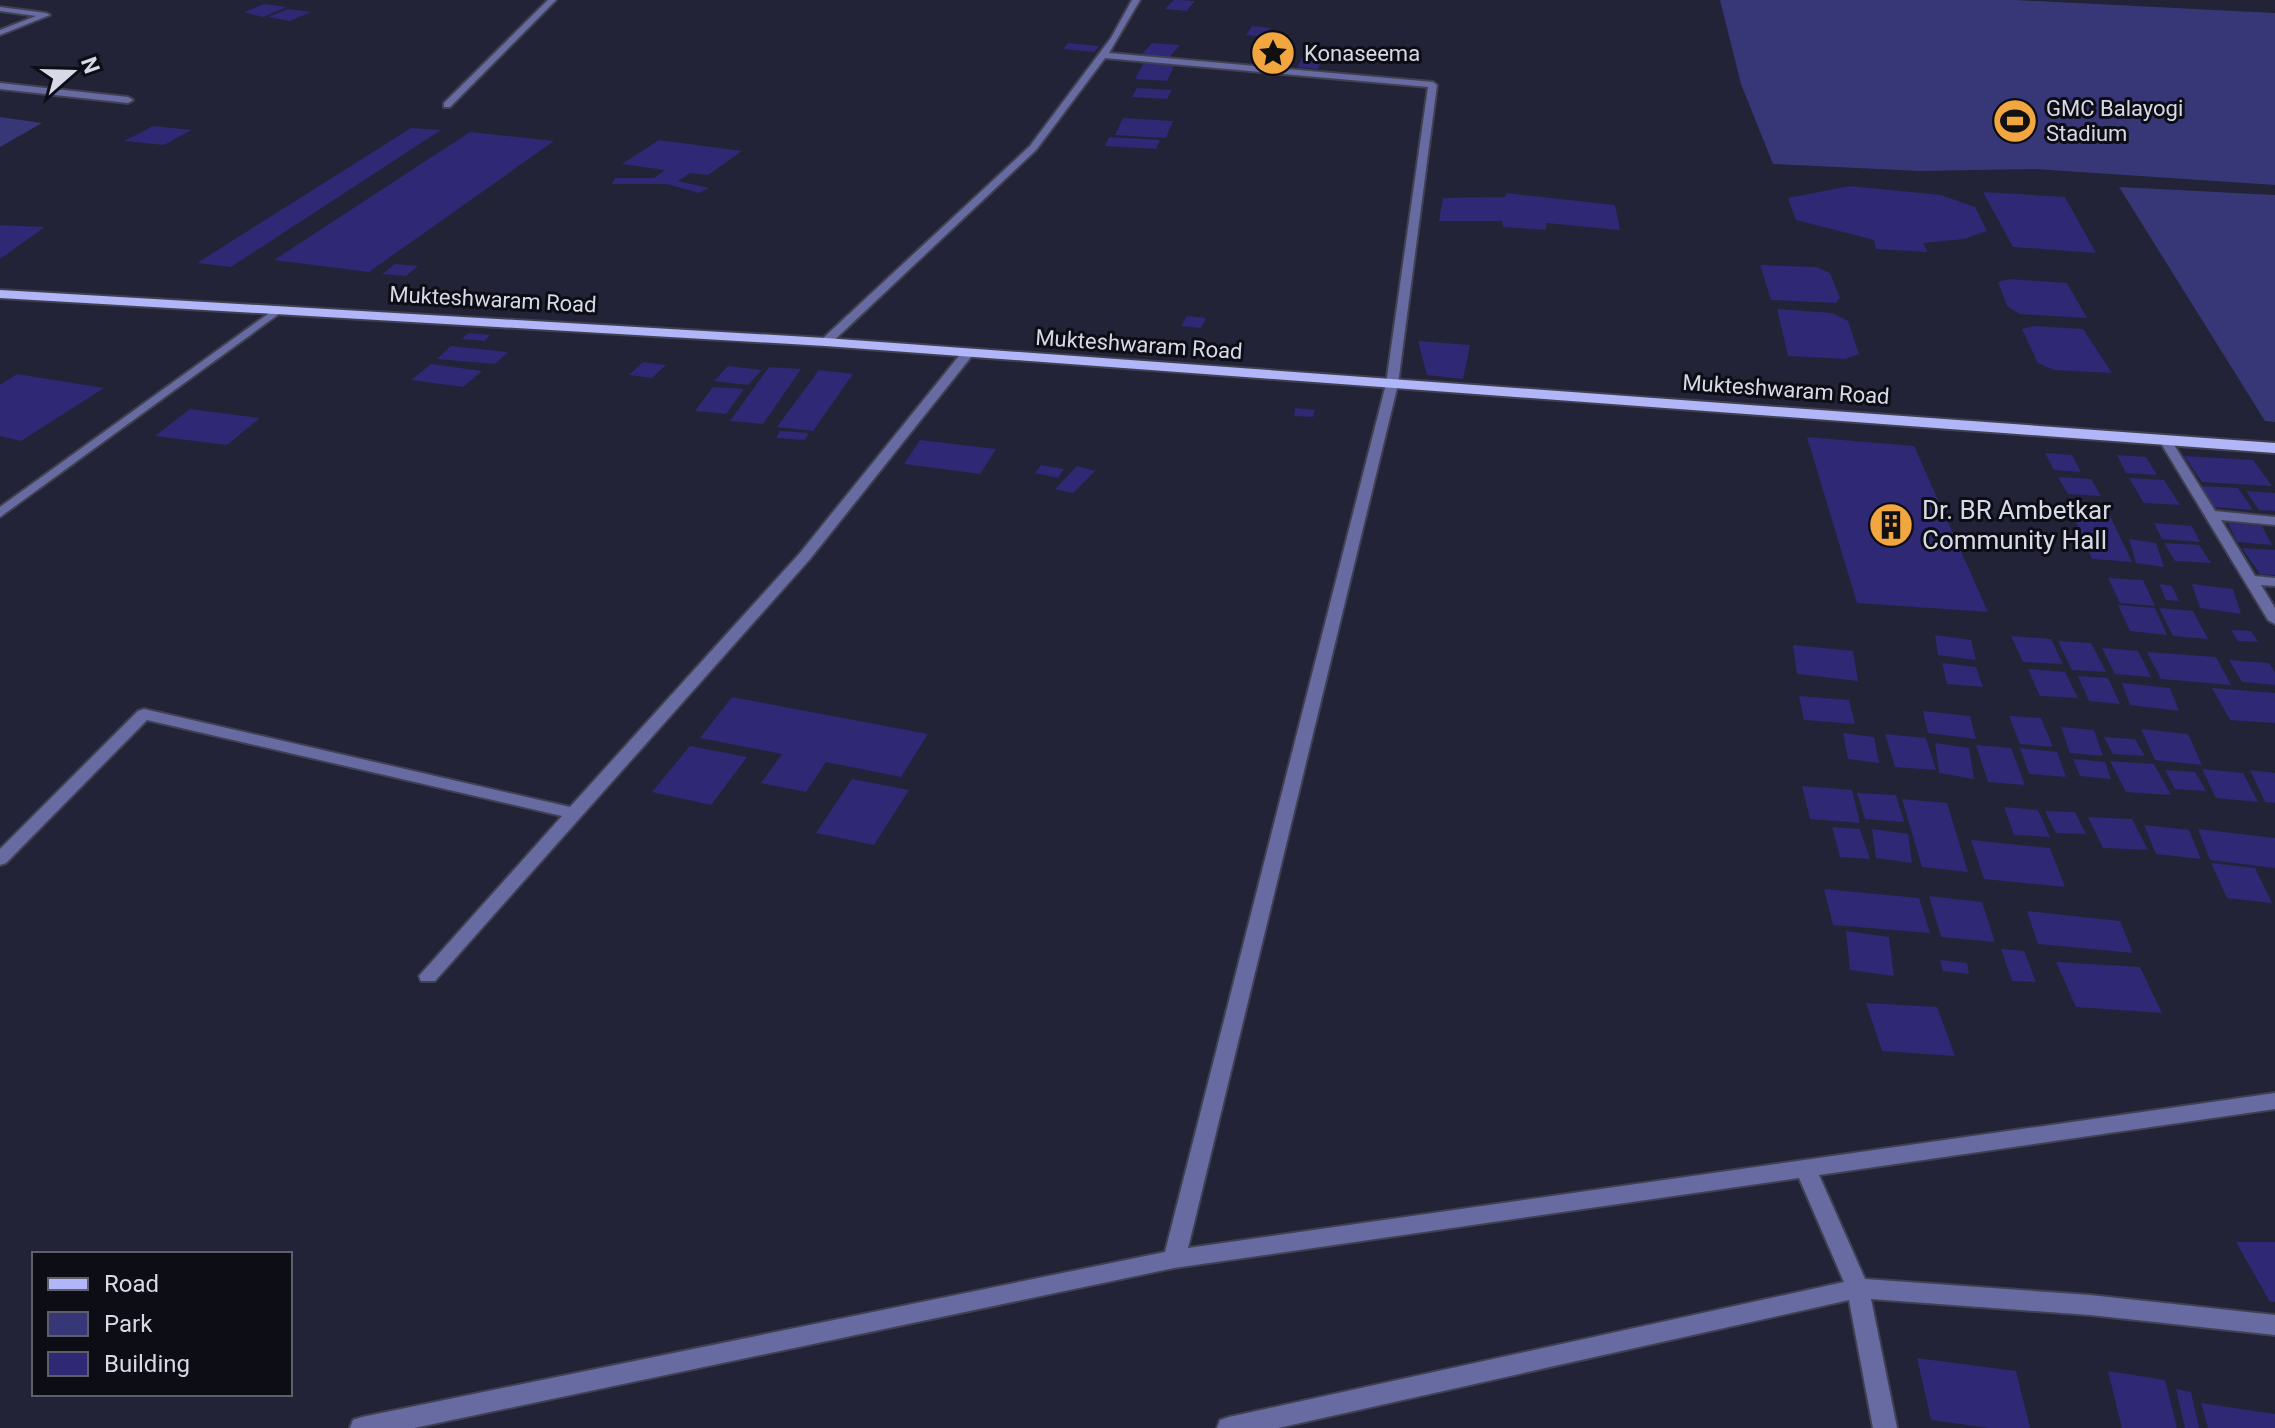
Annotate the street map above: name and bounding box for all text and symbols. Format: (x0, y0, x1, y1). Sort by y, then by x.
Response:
place icon: Konaseema (1249, 29, 1297, 77)
north arrow (32, 32, 112, 112)
place label: Konaseema (1304, 41, 1420, 66)
text: N (76, 54, 105, 77)
place label: GMC Balayogi Stadium (2046, 96, 2183, 146)
sports icon: GMC Balayogi Stadium (1991, 97, 2039, 145)
street label: Mukteshwaram Road (389, 282, 597, 317)
street label: Mukteshwaram Road (1035, 325, 1243, 364)
street label: Mukteshwaram Road (1682, 370, 1890, 409)
place label: Dr. BR Ambetkar Community Hall (1922, 495, 2111, 555)
building icon: Dr. BR Ambetkar Community Hall (1867, 501, 1915, 549)
legend (32, 1252, 292, 1396)
text: Road (104, 1270, 159, 1298)
text: Park (104, 1310, 153, 1338)
text: Building (104, 1350, 190, 1378)

